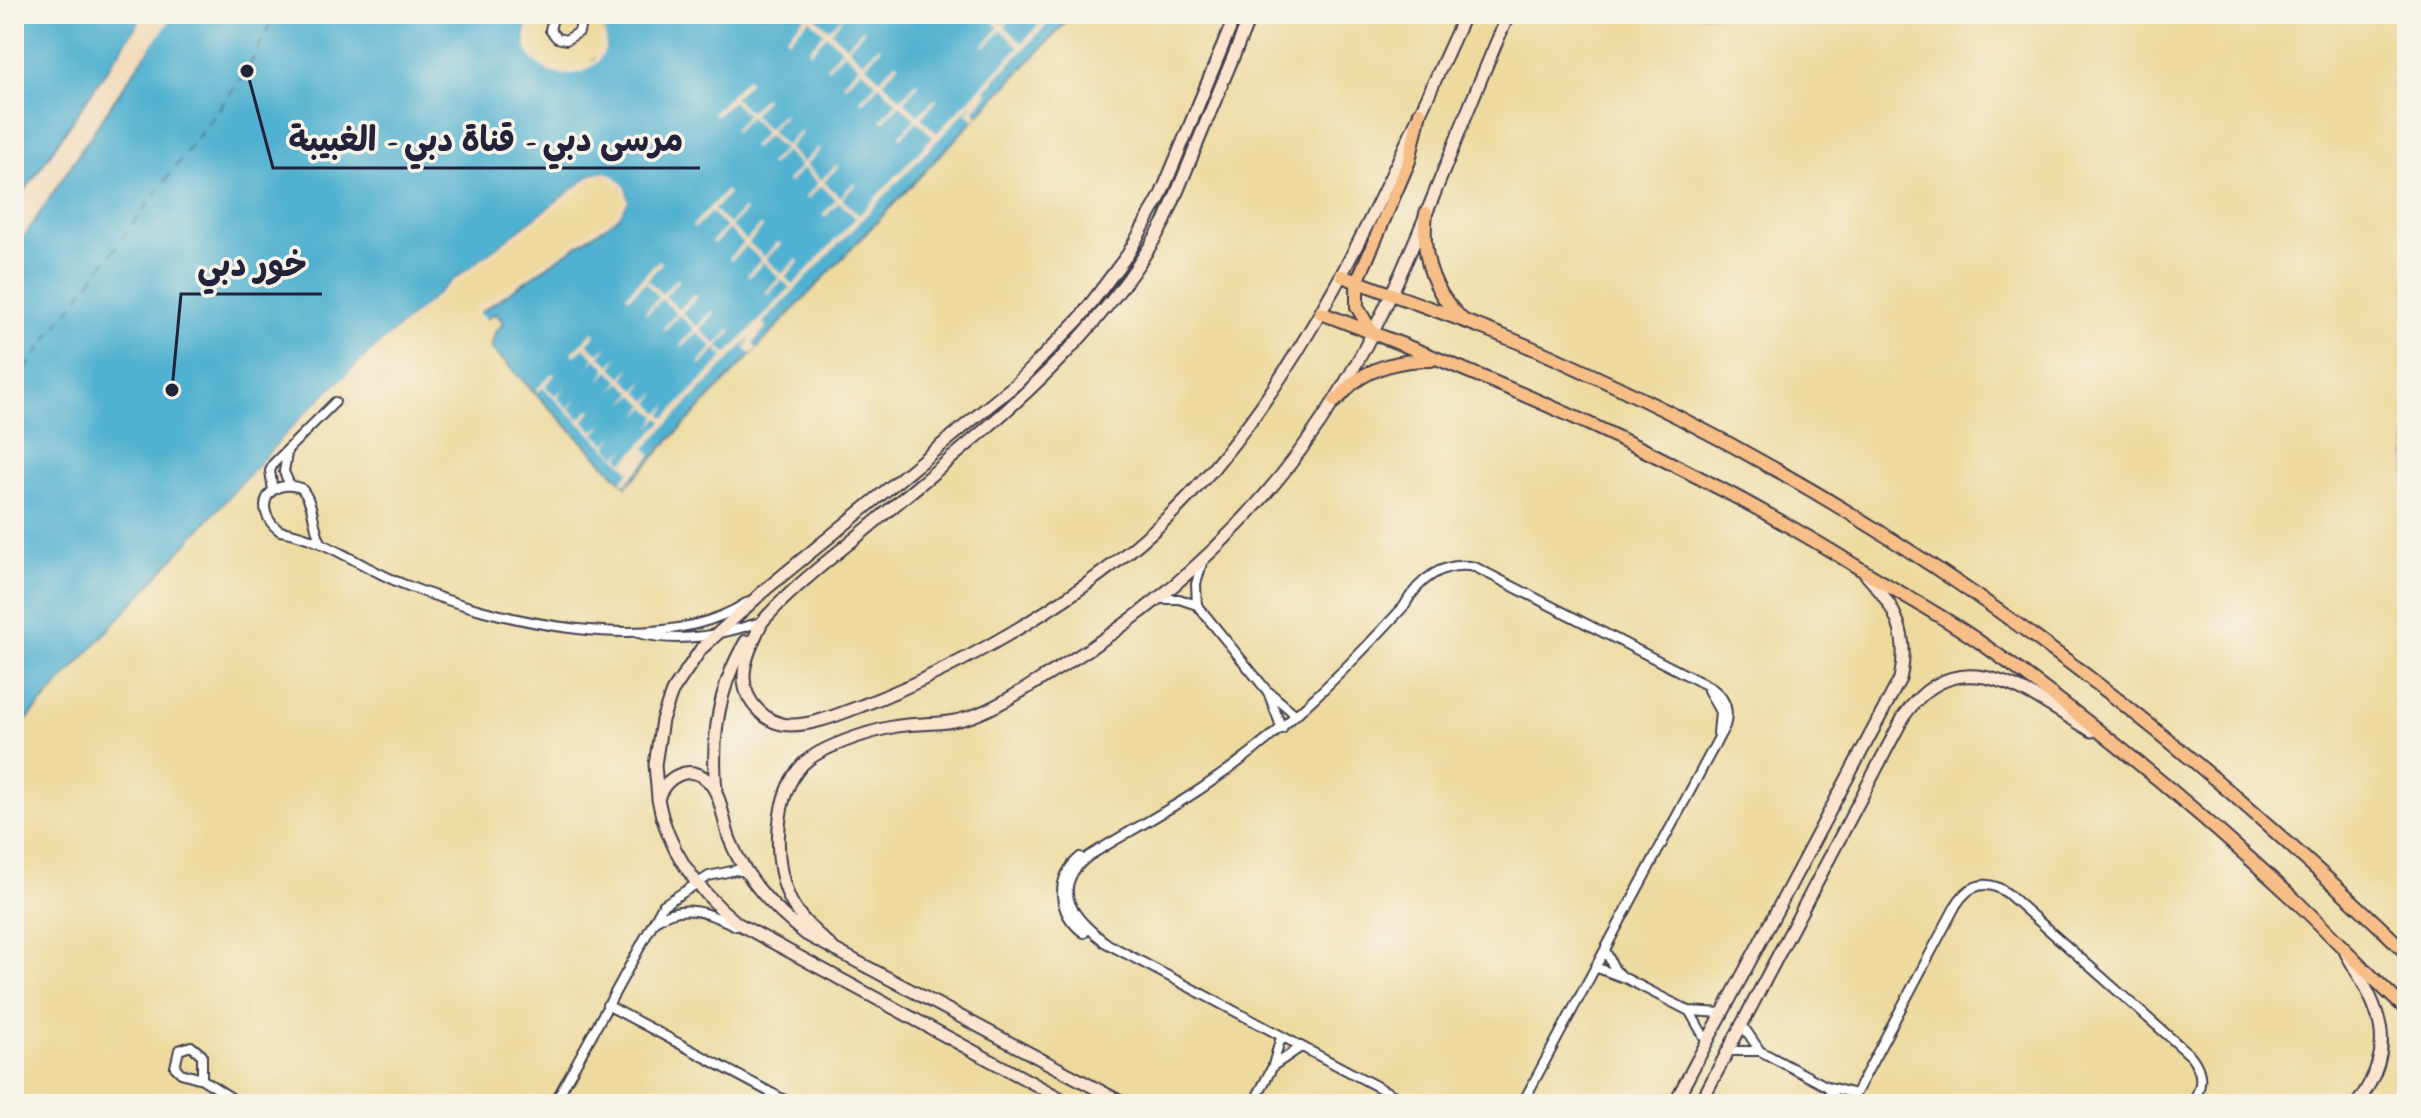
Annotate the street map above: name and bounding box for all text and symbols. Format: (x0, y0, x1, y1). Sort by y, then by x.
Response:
callout: مرسى دبي - قناة دبي - الغبيبة (273, 110, 700, 168)
text: مرسى دبي - قناة دبي - الغبيبة (289, 118, 683, 170)
callout: خور دبي (181, 236, 322, 294)
text: خور دبي (197, 243, 307, 295)

